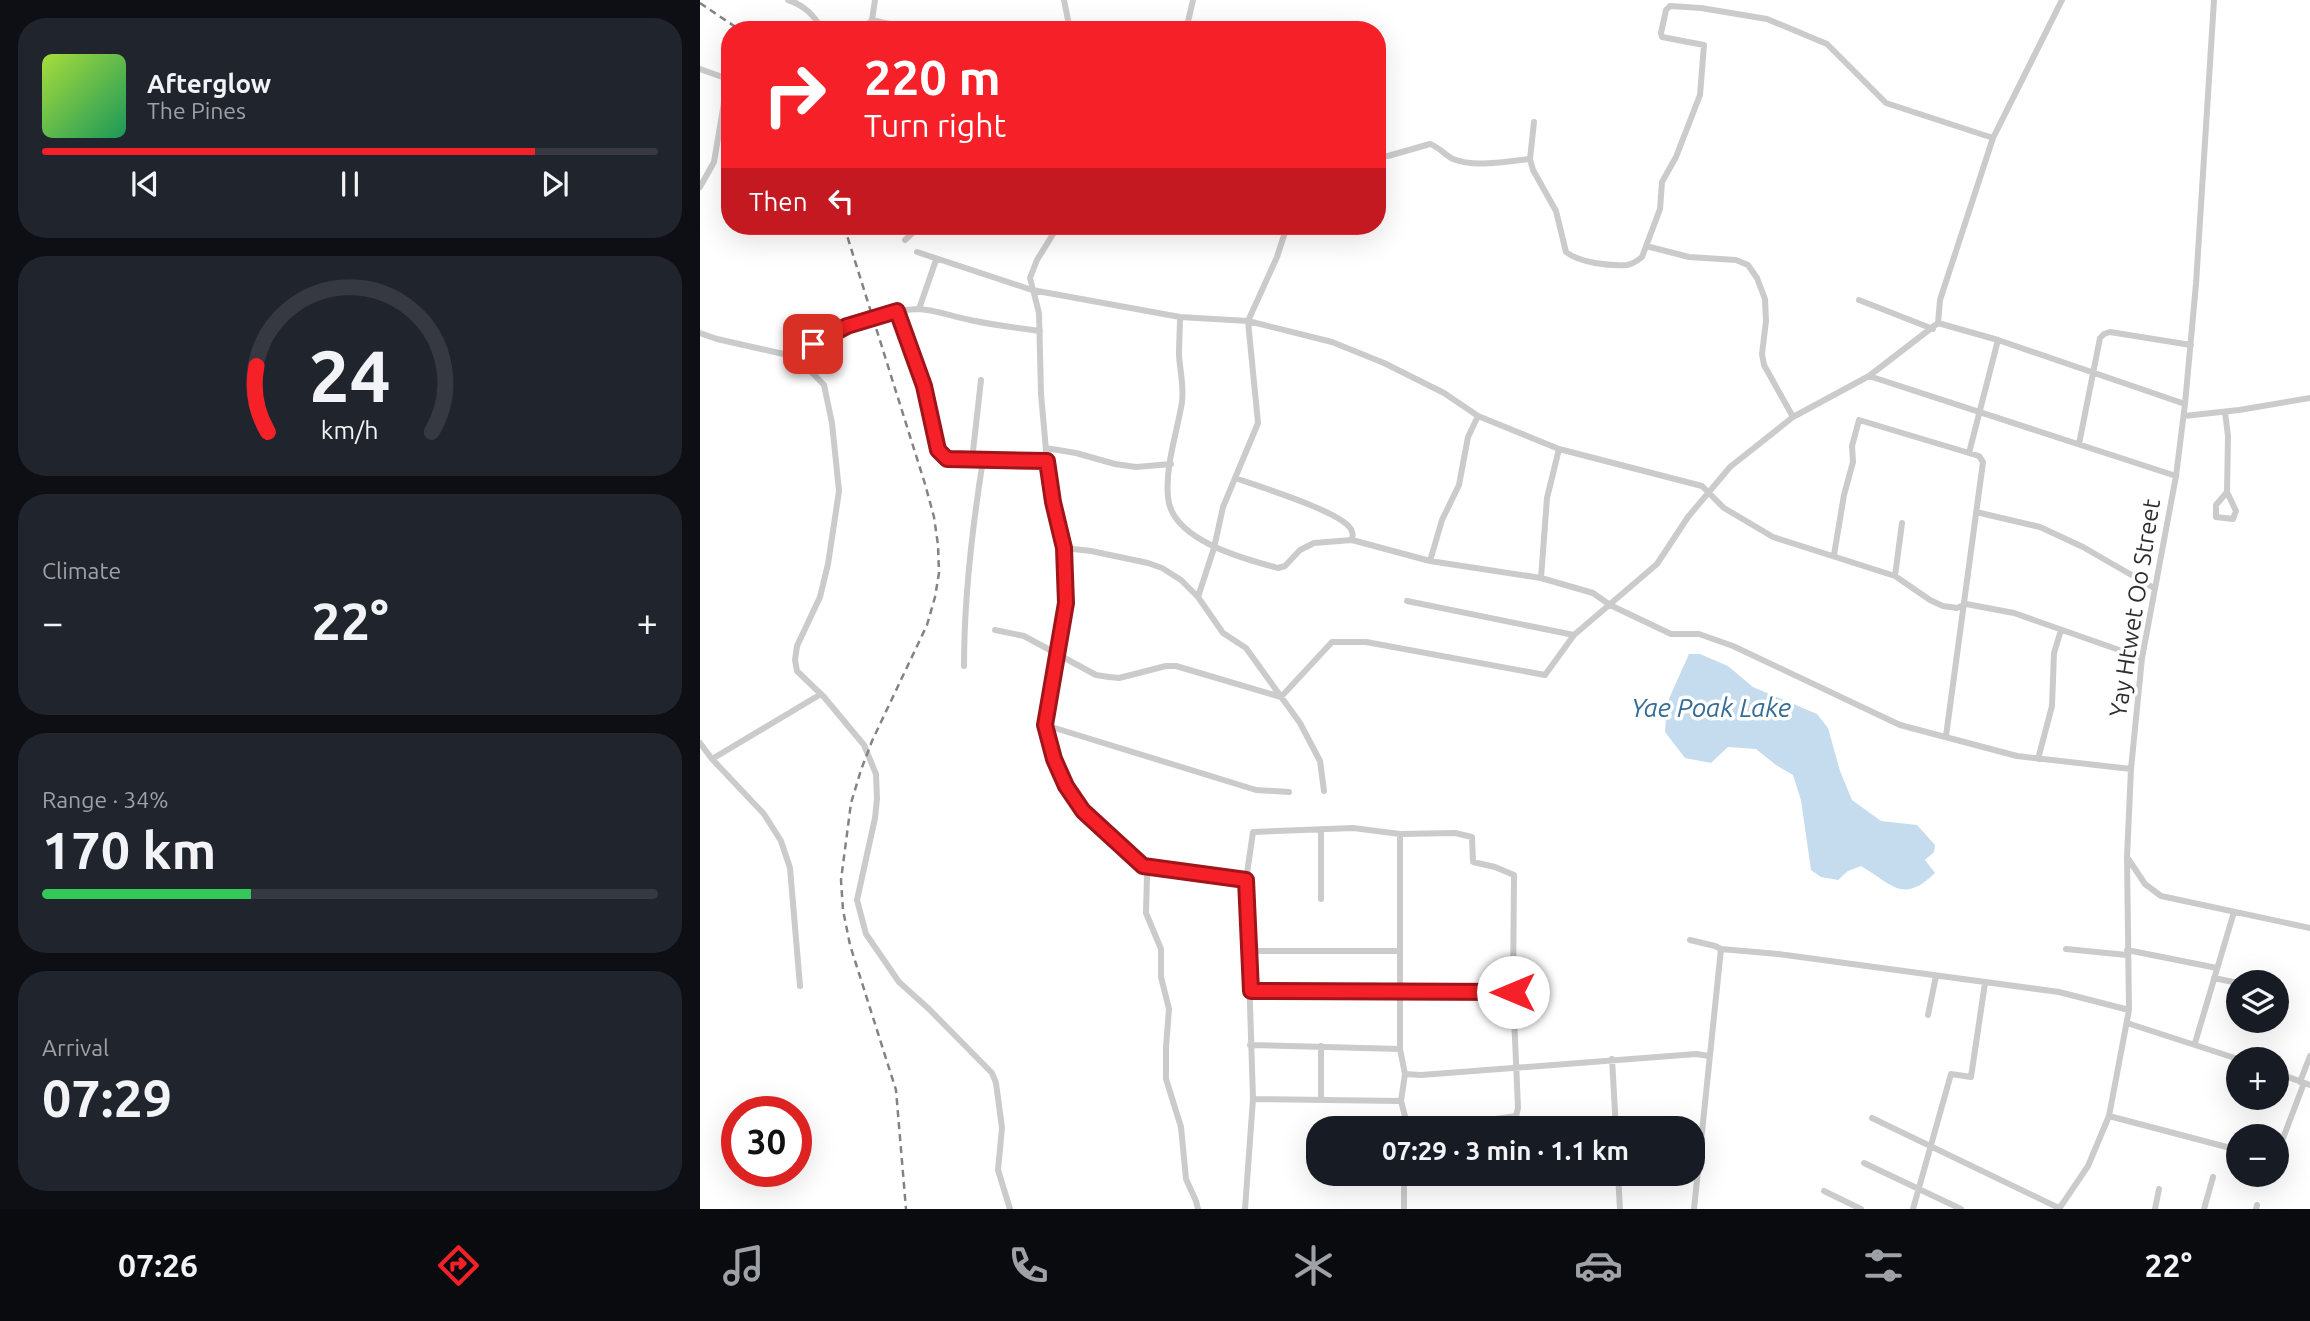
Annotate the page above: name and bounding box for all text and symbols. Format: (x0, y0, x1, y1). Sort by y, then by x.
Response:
icon: right (749, 49, 840, 140)
text: 220 m (864, 49, 1001, 104)
text: Afterglow (147, 69, 271, 98)
text: The Pines (147, 98, 246, 123)
text: Turn right (864, 107, 1006, 143)
icon: previous (126, 165, 164, 203)
icon: pause (331, 165, 369, 203)
icon: next (536, 165, 574, 203)
icon: left (822, 182, 860, 220)
text: Then (749, 187, 808, 216)
pin (783, 314, 843, 374)
icon: arrive (794, 325, 832, 363)
text: 24 (309, 335, 391, 417)
text: km/h (321, 416, 379, 444)
street label: Yay Htwet Oo Street (2104, 496, 2165, 719)
text: Climate (42, 558, 121, 583)
text: 22° (311, 592, 389, 650)
text: − (42, 601, 63, 643)
text: + (637, 601, 658, 643)
water label: Yae Poak Lake (1631, 693, 1791, 722)
text: Range · 34% (42, 787, 169, 812)
text: 170 km (42, 821, 216, 879)
position arrow (1476, 955, 1550, 1029)
map controls (2226, 970, 2289, 1187)
button: layers (2226, 970, 2289, 1033)
text: Arrival (42, 1035, 109, 1060)
button: + (2226, 1047, 2289, 1110)
text: 07:29 (42, 1069, 172, 1127)
speed limit sign: 30 (721, 1096, 812, 1187)
button: − (2226, 1124, 2289, 1187)
text: 07:29 · 3 min · 1.1 km (1382, 1136, 1629, 1165)
icon: directions (434, 1241, 483, 1290)
icon: music (719, 1241, 768, 1290)
icon: phone (1004, 1241, 1053, 1290)
icon: climate (1289, 1241, 1338, 1290)
icon: car (1574, 1241, 1623, 1290)
icon: filters (1859, 1241, 1908, 1290)
text: 07:26 (118, 1247, 198, 1283)
text: 22° (2145, 1247, 2192, 1283)

